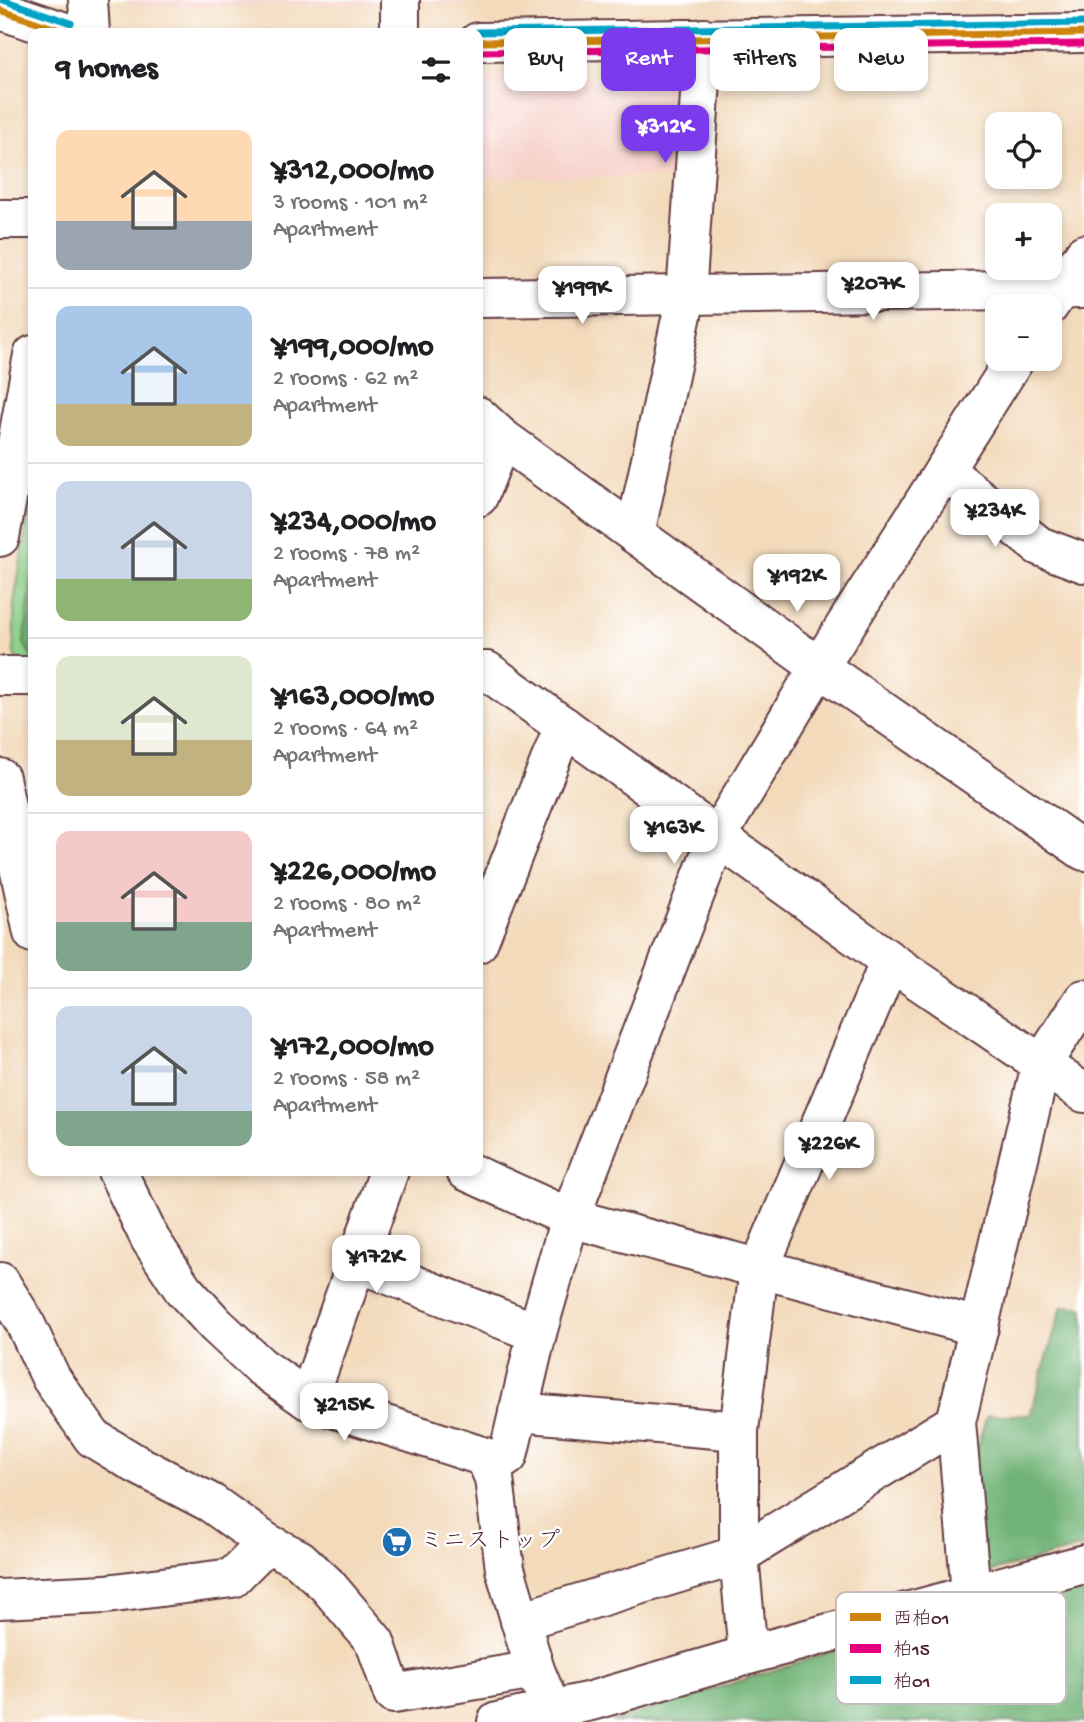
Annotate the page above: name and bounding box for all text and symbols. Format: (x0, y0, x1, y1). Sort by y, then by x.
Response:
chip: Buy (504, 28, 587, 91)
chip: Rent (601, 28, 696, 91)
chip: Filters (710, 28, 820, 91)
chip: New (834, 28, 928, 91)
icon: filters (417, 51, 455, 89)
text: 9 homes (56, 53, 158, 88)
pin: ¥312K (616, 106, 714, 165)
map controls (985, 112, 1062, 371)
button: locate (985, 112, 1062, 189)
text: ¥312K (637, 114, 693, 141)
text: ¥312,000/mo (273, 155, 434, 190)
icon: home (112, 158, 196, 242)
text: 3 rooms · 101 m² (273, 190, 428, 217)
button: + (985, 203, 1062, 280)
text: Apartment (273, 217, 377, 244)
pin: ¥207K (824, 262, 922, 322)
pin: ¥199K (533, 266, 631, 326)
text: ¥207K (843, 271, 903, 298)
text: ¥199K (554, 275, 610, 302)
button: − (985, 294, 1062, 371)
text: ¥199,000/mo (273, 331, 434, 366)
icon: home (112, 334, 196, 418)
text: 2 rooms · 62 m² (273, 366, 418, 393)
text: Apartment (273, 393, 377, 420)
pin: ¥234K (946, 490, 1044, 549)
text: ¥234K (966, 498, 1024, 525)
text: ¥234,000/mo (273, 506, 436, 541)
icon: home (112, 509, 196, 593)
text: 2 rooms · 78 m² (273, 541, 420, 568)
pin: ¥192K (748, 554, 846, 614)
text: ¥192K (769, 563, 825, 590)
text: Apartment (273, 568, 377, 595)
text: ¥163,000/mo (273, 681, 434, 716)
icon: home (112, 684, 196, 768)
text: 2 rooms · 64 m² (273, 716, 418, 743)
text: Apartment (273, 743, 377, 770)
pin: ¥163K (625, 806, 723, 866)
text: ¥163K (646, 815, 702, 842)
text: ¥226,000/mo (273, 856, 436, 891)
icon: home (112, 859, 196, 943)
text: 2 rooms · 80 m² (273, 891, 421, 918)
text: Apartment (273, 918, 377, 945)
text: ¥172,000/mo (273, 1031, 434, 1066)
icon: home (112, 1034, 196, 1118)
text: 2 rooms · 58 m² (273, 1066, 420, 1093)
text: Apartment (273, 1093, 377, 1120)
pin: ¥226K (780, 1122, 878, 1182)
text: ¥226K (800, 1131, 858, 1158)
pin: ¥172K (327, 1236, 425, 1295)
text: ¥172K (348, 1244, 404, 1271)
pin: ¥215K (295, 1384, 393, 1443)
text: ¥215K (316, 1392, 372, 1419)
supermarket icon: ミニストップ (380, 1525, 414, 1559)
place label: ミニストップ (420, 1528, 560, 1556)
legend (836, 1592, 1066, 1704)
text: 西柏01 (893, 1609, 949, 1632)
text: 柏15 (893, 1640, 930, 1663)
text: 柏01 (893, 1672, 930, 1695)

